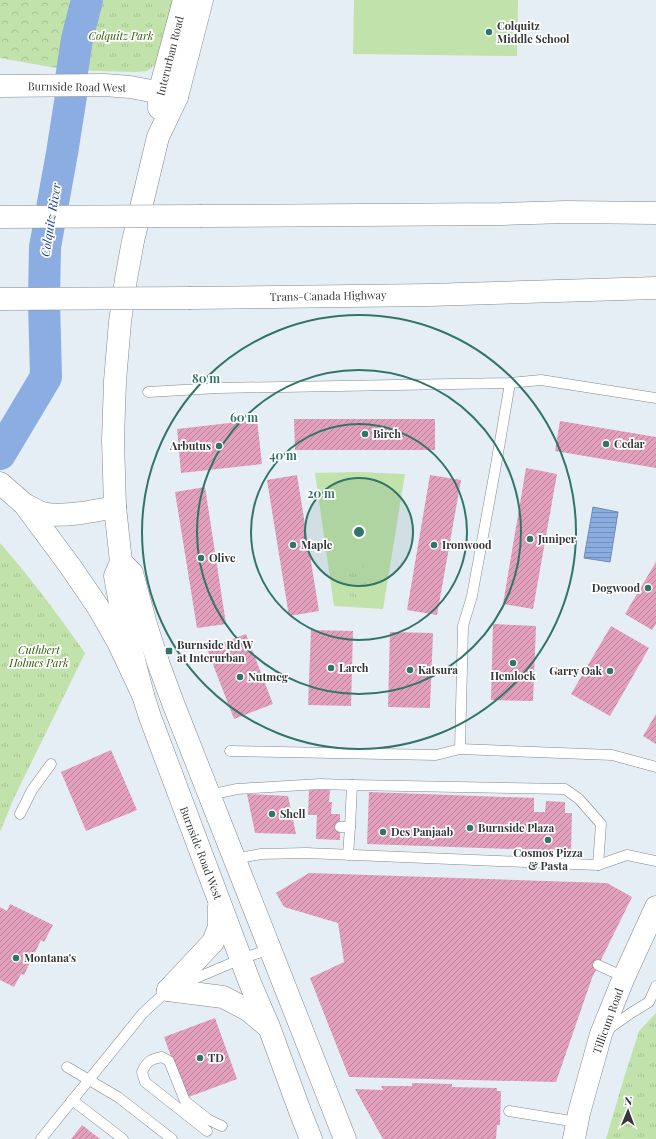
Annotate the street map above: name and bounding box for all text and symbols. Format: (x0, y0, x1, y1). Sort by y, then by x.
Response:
street label: Interurban Road (152, 14, 187, 97)
place label: Colquitz Middle School (497, 18, 570, 46)
marker: Colquitz Middle School (484, 27, 494, 37)
park label: Colquitz Park (89, 28, 154, 43)
street label: Burnside Road West (28, 78, 126, 95)
water label: Colquitz River (36, 181, 64, 258)
street label: Trans-Canada Highway (269, 287, 387, 304)
text: 80 m (192, 370, 220, 386)
text: 60 m (230, 409, 258, 425)
place label: Birch (373, 426, 401, 441)
marker: Birch (360, 429, 370, 439)
place label: Cedar (614, 436, 646, 451)
place label: Arbutus (169, 438, 211, 453)
marker: Cedar (601, 439, 611, 449)
marker: Arbutus (214, 441, 224, 451)
text: 40 m (269, 447, 297, 463)
text: 20 m (307, 485, 335, 501)
centre of rings (352, 525, 366, 539)
place label: Juniper (537, 531, 577, 546)
marker: Juniper (525, 534, 535, 544)
place label: Maple (301, 537, 333, 552)
place label: Ironwood (442, 537, 492, 552)
marker: Maple (288, 540, 298, 550)
marker: Ironwood (429, 540, 439, 550)
place label: Olive (209, 550, 236, 565)
marker: Olive (196, 553, 206, 563)
place label: Dogwood (592, 580, 640, 595)
marker: Dogwood (643, 583, 653, 593)
place label: Burnside Rd W at Interurban (177, 637, 254, 665)
park label: Cuthbert Holmes Park (8, 642, 69, 670)
marker: Burnside Rd W at Interurban (164, 646, 174, 656)
marker: Hemlock (508, 658, 518, 668)
place label: Larch (339, 660, 369, 675)
place label: Katsura (418, 662, 458, 677)
marker: Larch (326, 663, 336, 673)
place label: Garry Oak (549, 663, 603, 678)
marker: Katsura (405, 665, 415, 675)
marker: Garry Oak (605, 666, 615, 676)
place label: Hemlock (490, 668, 536, 683)
place label: Nutmeg (248, 669, 289, 684)
marker: Nutmeg (235, 672, 245, 682)
street label: Burnside Road West (177, 804, 226, 902)
place label: Shell (280, 806, 306, 821)
marker: Shell (267, 809, 277, 819)
place label: Burnside Plaza (478, 820, 554, 835)
marker: Burnside Plaza (465, 823, 475, 833)
place label: Des Panjaab (391, 824, 454, 839)
marker: Des Panjaab (378, 827, 388, 837)
marker: Cosmos Pizza & Pasta (543, 835, 553, 845)
place label: Cosmos Pizza & Pasta (513, 845, 583, 873)
place label: Montana's (24, 950, 76, 965)
marker: Montana's (11, 953, 21, 963)
street label: Tillicum Road (589, 985, 627, 1056)
place label: TD (208, 1050, 224, 1065)
marker: TD (195, 1053, 205, 1063)
north arrow (608, 1091, 648, 1131)
text: N (624, 1093, 632, 1108)

